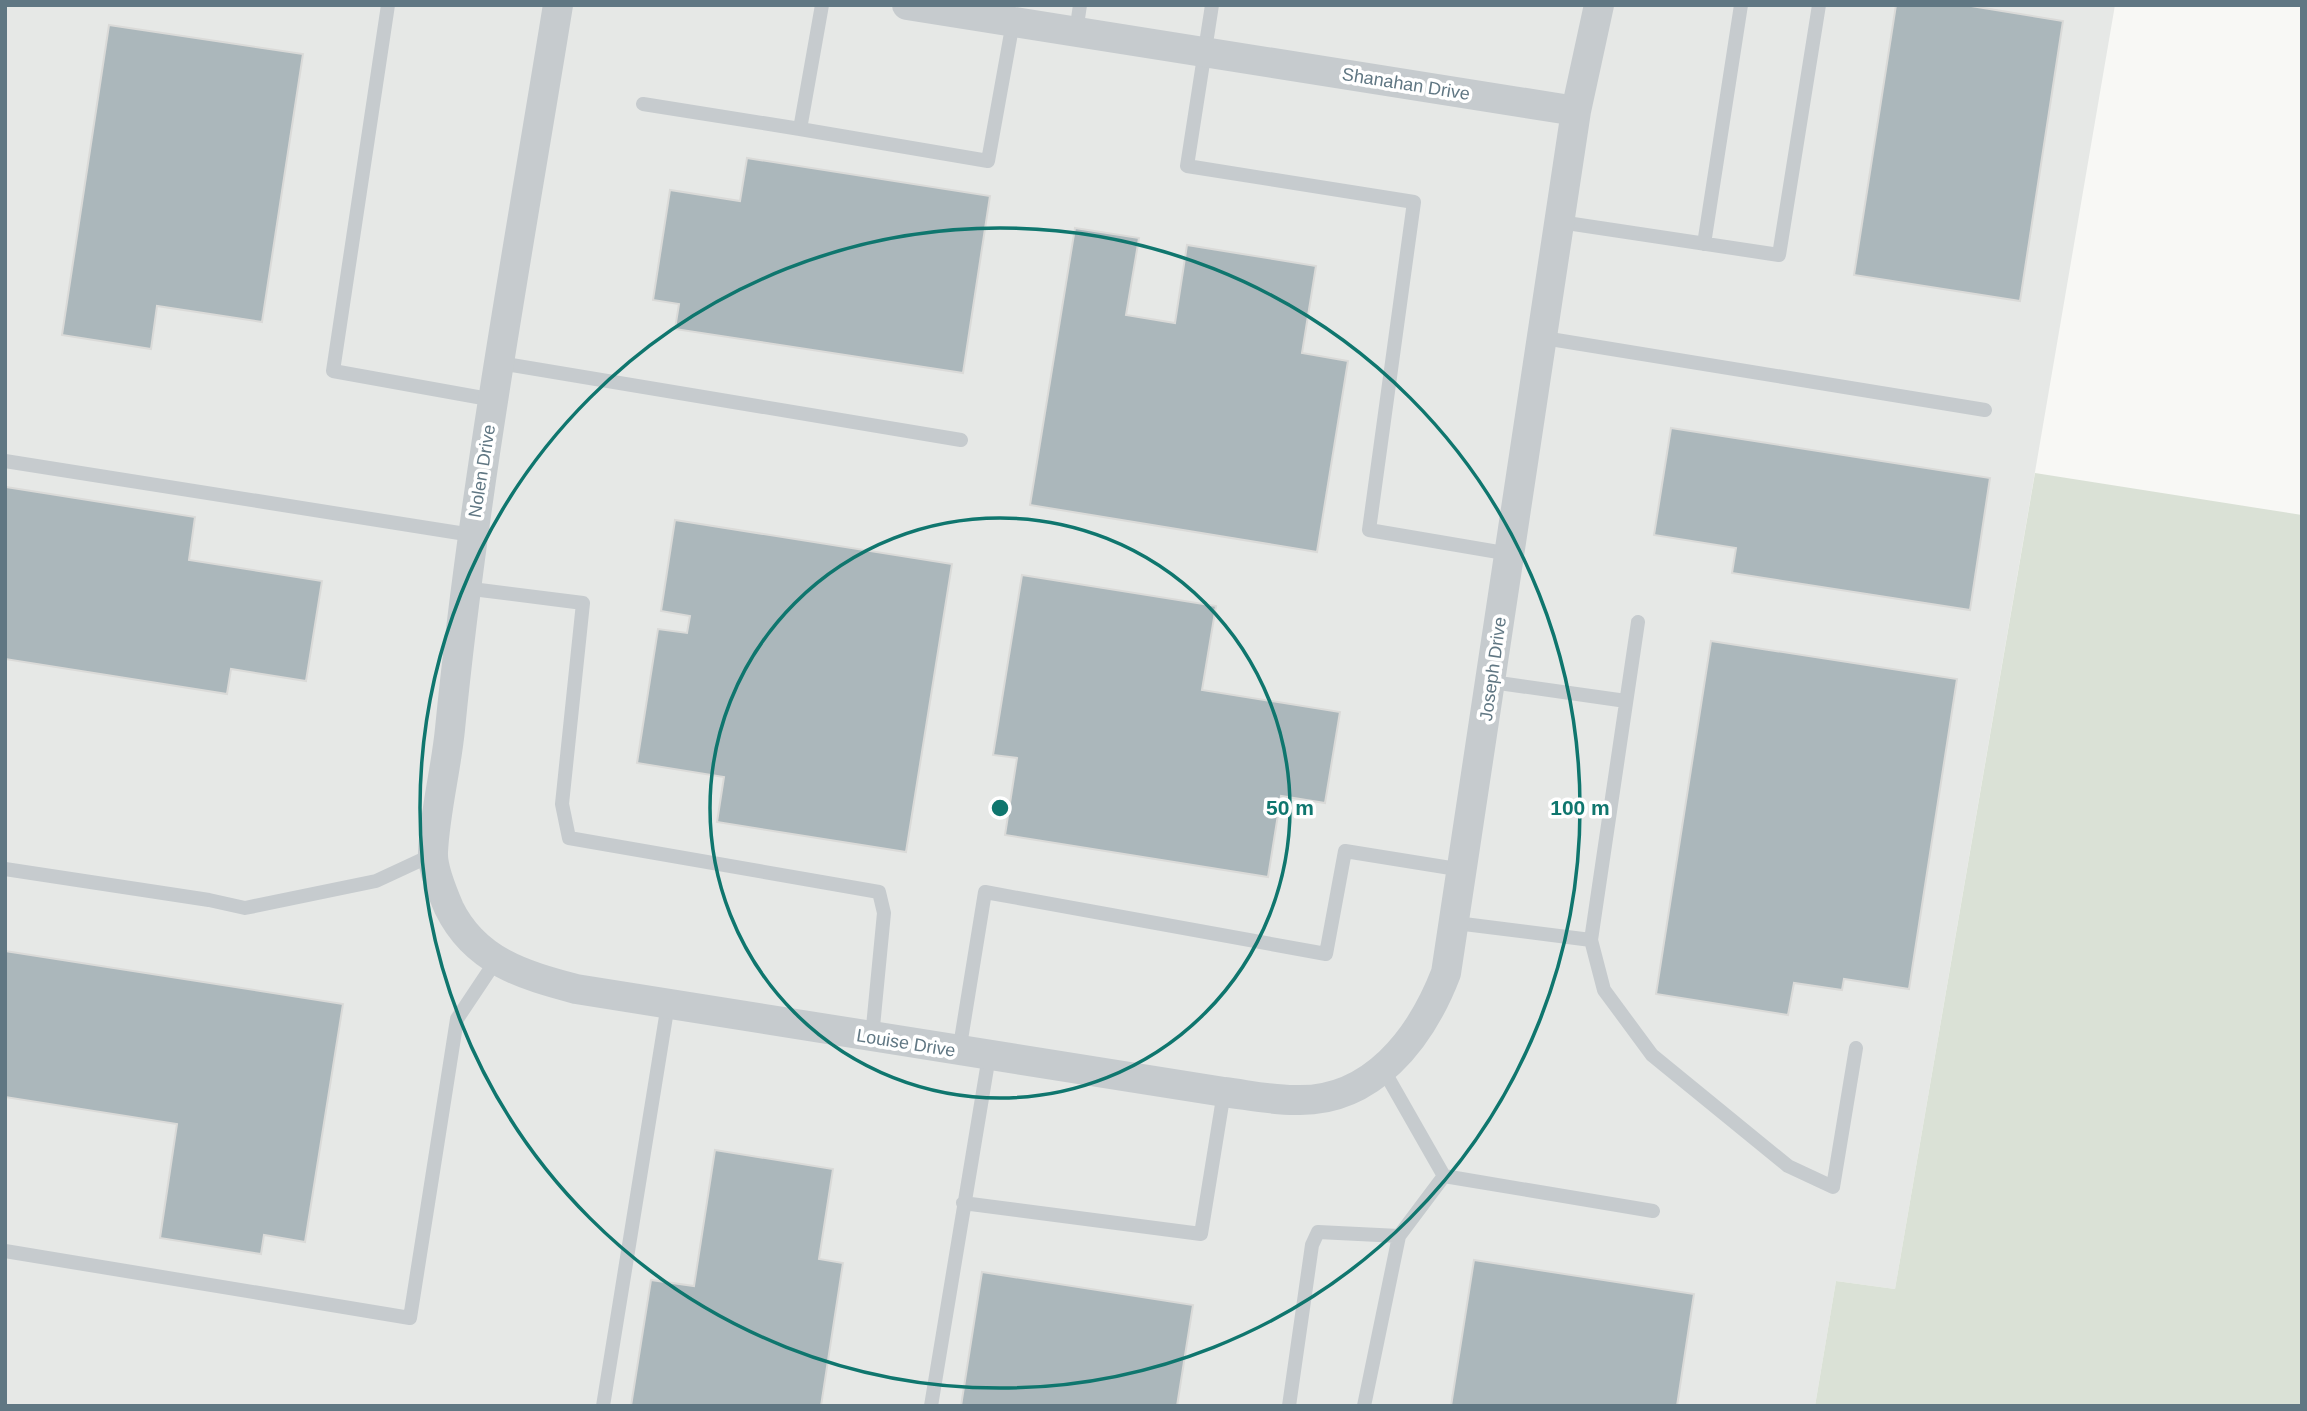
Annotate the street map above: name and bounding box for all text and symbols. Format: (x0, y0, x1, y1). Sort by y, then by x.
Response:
street label: Shanahan Drive (1341, 64, 1471, 104)
street label: Nolen Drive (465, 423, 499, 519)
street label: Joseph Drive (1476, 616, 1510, 722)
centre of rings (988, 796, 1012, 820)
text: 50 m (1266, 796, 1314, 819)
text: 100 m (1550, 796, 1610, 819)
street label: Louise Drive (855, 1025, 957, 1061)

